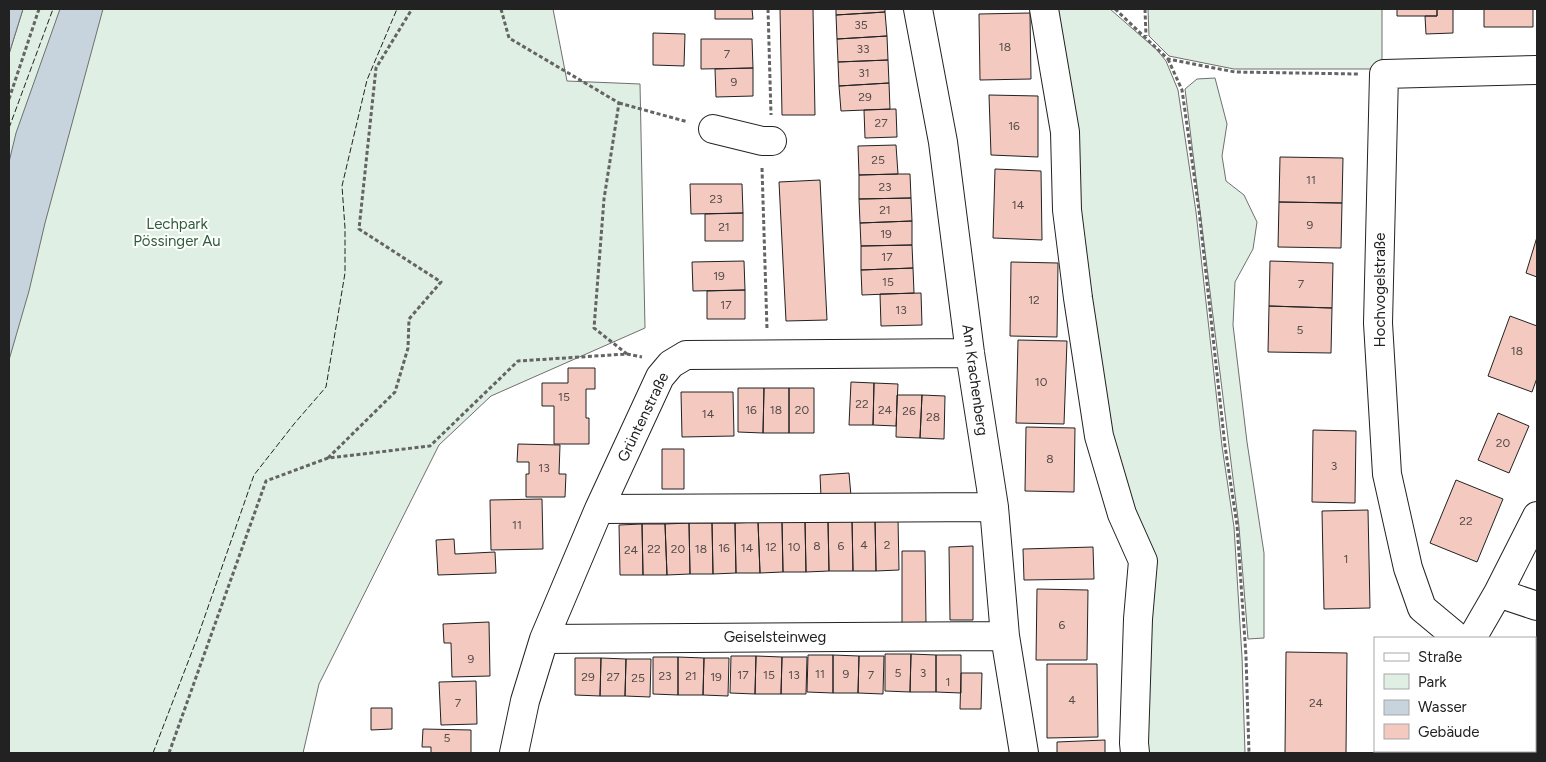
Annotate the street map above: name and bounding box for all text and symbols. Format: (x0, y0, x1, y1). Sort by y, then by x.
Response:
house number: 35 (854, 18, 868, 32)
house number: 18 (999, 40, 1011, 54)
house number: 33 (856, 42, 870, 56)
house number: 7 (724, 47, 731, 61)
house number: 31 (858, 66, 870, 80)
house number: 9 (731, 75, 738, 89)
house number: 29 (858, 90, 872, 104)
house number: 27 (874, 116, 888, 130)
house number: 16 (1008, 119, 1020, 133)
house number: 25 (871, 153, 885, 167)
house number: 11 (1306, 173, 1316, 187)
house number: 23 (878, 180, 892, 194)
house number: 23 (709, 192, 723, 206)
house number: 14 (1012, 198, 1025, 212)
house number: 21 (879, 203, 891, 217)
park label: Lechpark Pössinger Au (133, 215, 221, 250)
house number: 9 (1307, 218, 1314, 232)
house number: 21 (718, 220, 730, 234)
house number: 19 (880, 227, 892, 241)
street label: Hochvogelstraße (1371, 233, 1389, 348)
house number: 17 (881, 250, 893, 264)
house number: 19 (713, 269, 725, 283)
house number: 15 (882, 275, 894, 289)
house number: 7 (1298, 277, 1305, 291)
house number: 12 (1028, 293, 1040, 307)
house number: 17 (720, 298, 732, 312)
house number: 13 (895, 303, 907, 317)
street label: Am Krachenberg (958, 323, 992, 437)
house number: 5 (1297, 323, 1304, 337)
house number: 18 (1511, 344, 1523, 358)
street label: Grüntenstraße (614, 369, 672, 465)
house number: 10 (1035, 375, 1048, 389)
house number: 15 (558, 390, 570, 404)
house number: 22 (855, 397, 869, 411)
house number: 16 (745, 403, 757, 417)
house number: 18 (770, 403, 782, 417)
house number: 20 (795, 403, 810, 417)
house number: 24 (878, 403, 893, 417)
house number: 26 (902, 404, 916, 418)
house number: 14 (702, 407, 715, 421)
house number: 28 (926, 410, 940, 424)
house number: 20 (1496, 436, 1511, 450)
house number: 8 (1046, 452, 1054, 466)
house number: 3 (1331, 459, 1337, 473)
house number: 13 (538, 461, 550, 475)
house number: 22 (1459, 514, 1473, 528)
house number: 11 (512, 518, 522, 532)
house number: 4 (860, 538, 868, 552)
house number: 2 (884, 538, 890, 552)
house number: 8 (813, 539, 821, 553)
house number: 6 (838, 539, 845, 553)
house number: 12 (765, 540, 777, 554)
house number: 10 (788, 540, 801, 554)
house number: 16 (718, 541, 730, 555)
house number: 14 (741, 541, 754, 555)
house number: 22 (647, 542, 661, 556)
house number: 20 (671, 542, 686, 556)
house number: 18 (695, 542, 707, 556)
house number: 24 (624, 543, 639, 557)
house number: 1 (1344, 552, 1348, 566)
house number: 6 (1059, 618, 1066, 632)
street label: Geiselsteinweg (724, 628, 826, 646)
legend (1374, 637, 1536, 752)
text: Straße (1418, 648, 1462, 666)
house number: 9 (468, 652, 475, 666)
house number: 5 (895, 666, 902, 680)
house number: 3 (920, 666, 926, 680)
house number: 11 (815, 667, 825, 681)
house number: 9 (843, 667, 850, 681)
house number: 17 (737, 668, 749, 682)
house number: 15 (763, 668, 775, 682)
house number: 13 (788, 668, 800, 682)
house number: 7 (868, 668, 875, 682)
house number: 23 (658, 669, 672, 683)
house number: 21 (685, 669, 697, 683)
house number: 29 (581, 670, 595, 684)
house number: 27 (606, 670, 620, 684)
house number: 19 (710, 670, 722, 684)
house number: 25 (631, 671, 645, 685)
text: Park (1418, 673, 1447, 691)
house number: 1 (946, 675, 950, 689)
house number: 4 (1068, 693, 1076, 707)
house number: 7 (455, 696, 462, 710)
house number: 24 (1309, 696, 1324, 710)
text: Wasser (1418, 698, 1467, 716)
text: Gebäude (1418, 723, 1479, 741)
house number: 5 (444, 731, 451, 745)

